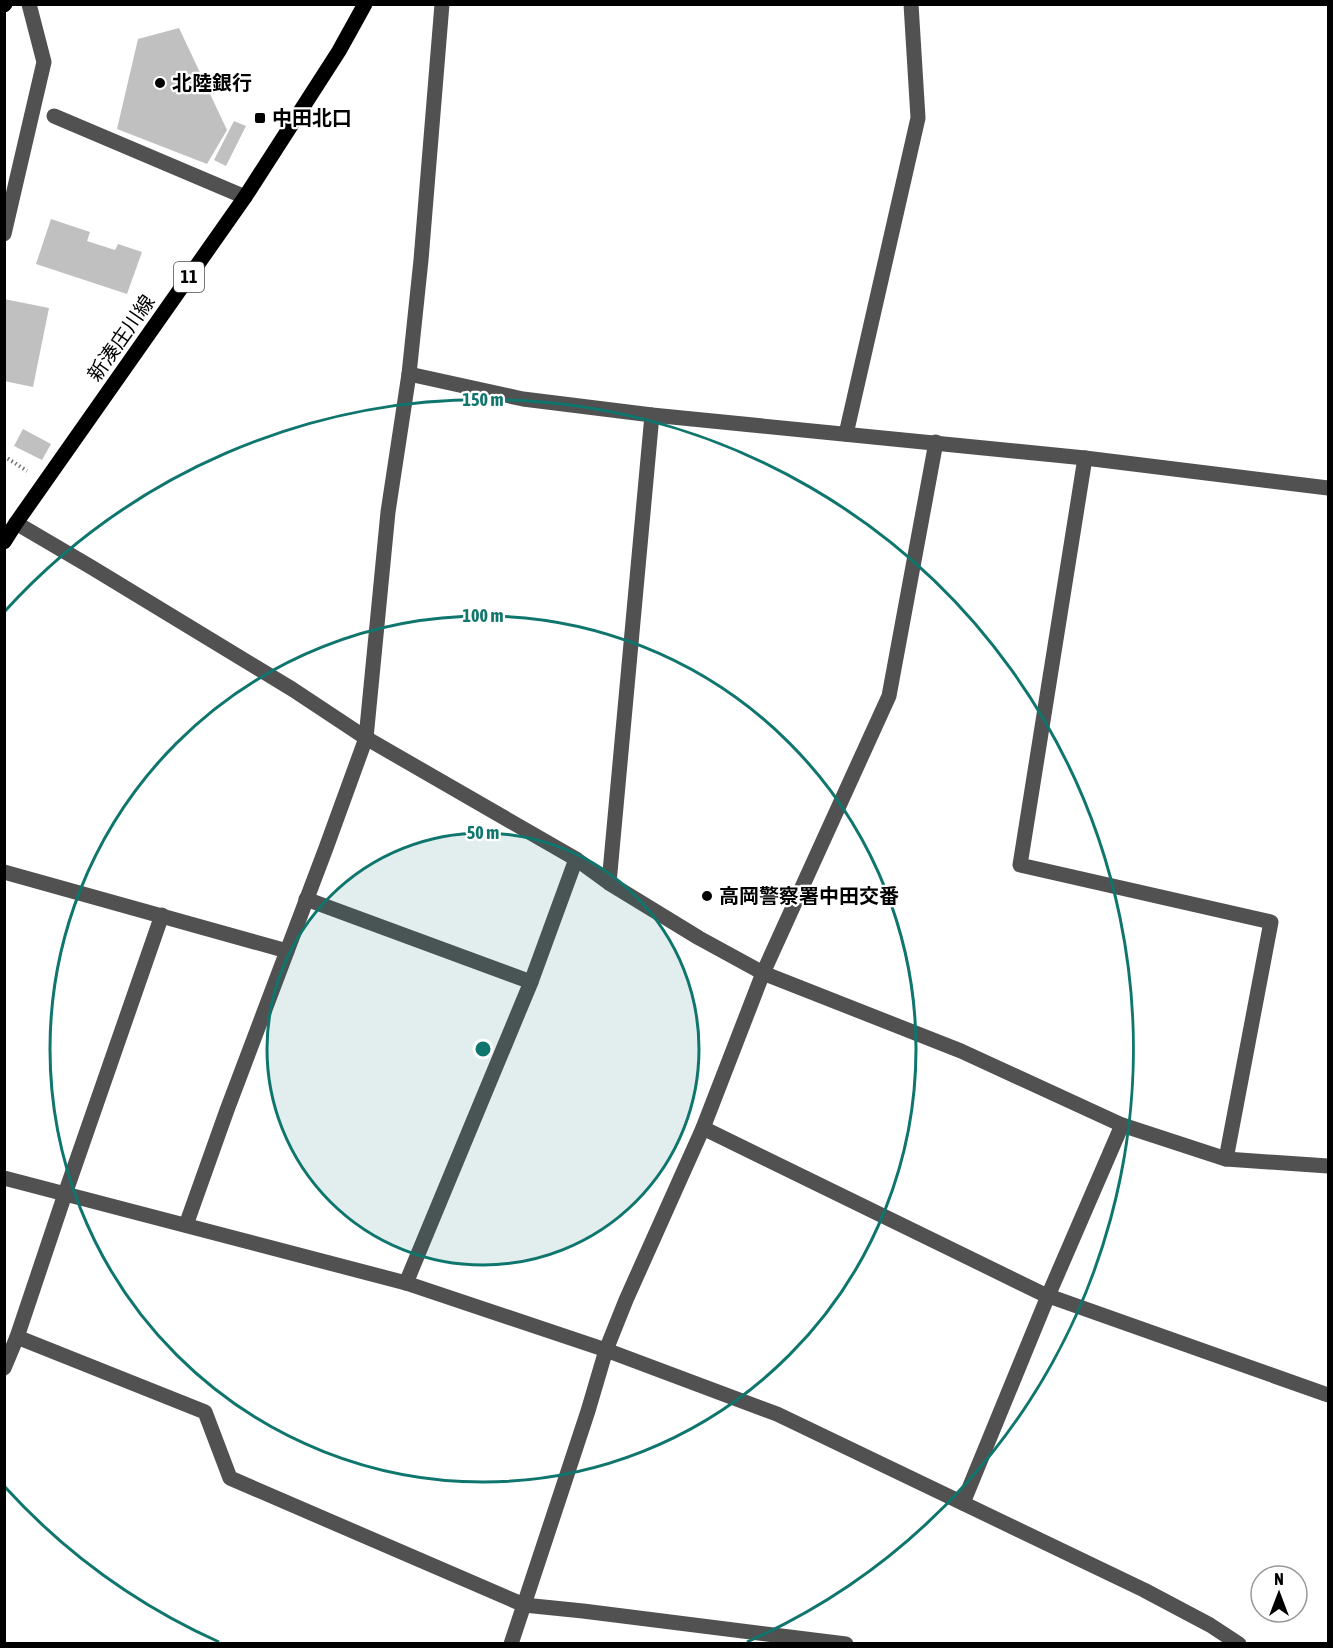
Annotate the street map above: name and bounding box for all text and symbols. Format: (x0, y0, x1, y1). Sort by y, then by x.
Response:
place label: 北陸銀行 (172, 71, 252, 94)
marker: 北陸銀行 (153, 76, 167, 90)
place label: 中田北口 (272, 106, 352, 129)
marker: 中田北口 (253, 111, 267, 125)
road number: 11 (174, 262, 204, 292)
street label: 新湊庄川線 (82, 290, 159, 385)
text: 150 m (463, 389, 503, 410)
text: 100 m (463, 605, 503, 626)
text: 50 m (467, 822, 499, 843)
place label: 高岡警察署中田交番 (719, 884, 899, 907)
marker: 高岡警察署中田交番 (700, 889, 714, 903)
centre of rings (473, 1039, 493, 1059)
north arrow (1249, 1564, 1309, 1624)
text: N (1274, 1570, 1284, 1588)

